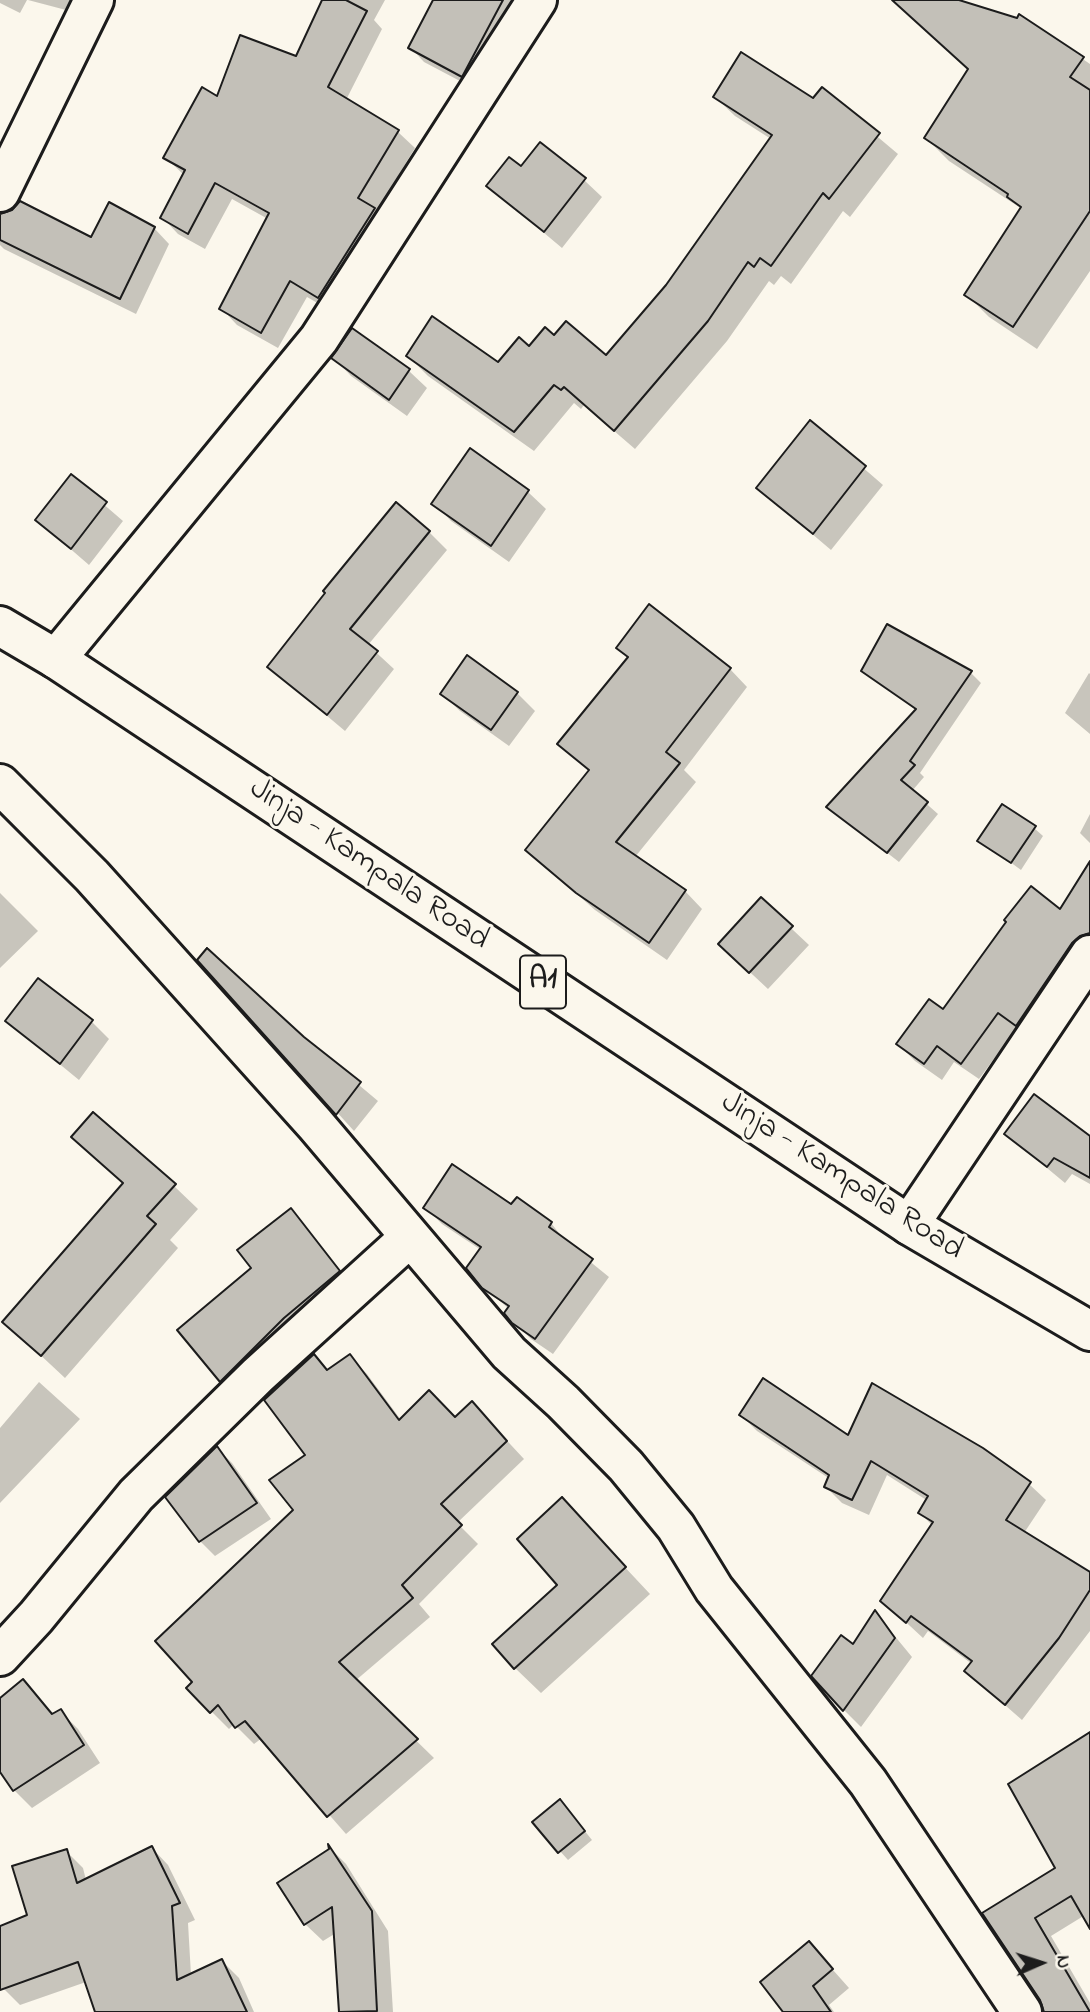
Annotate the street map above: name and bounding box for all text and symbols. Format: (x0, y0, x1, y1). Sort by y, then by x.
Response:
street label: Jinja - Kampala Road (241, 771, 495, 961)
road number: A1 (520, 956, 566, 1008)
street label: Jinja - Kampala Road (713, 1085, 969, 1271)
north arrow (1006, 1928, 1076, 1998)
text: N (1049, 1955, 1076, 1969)

